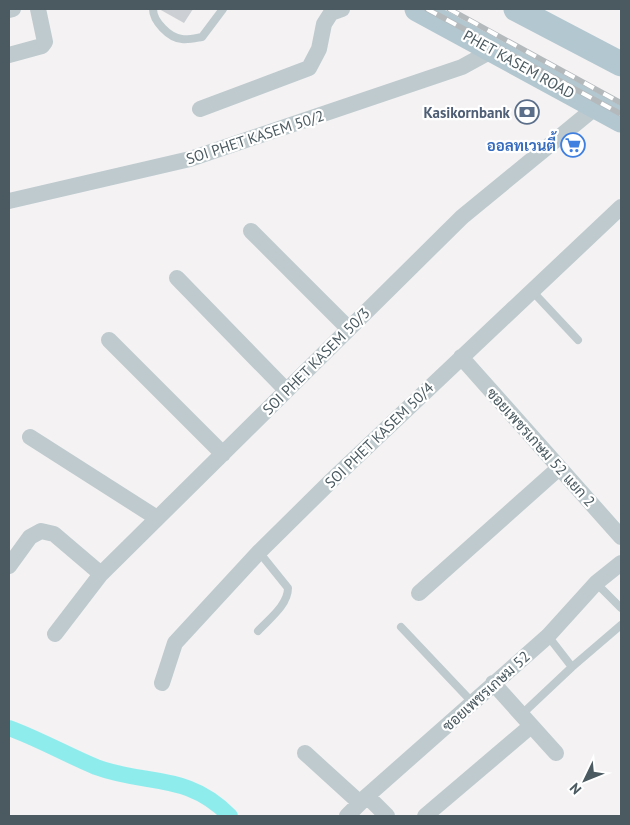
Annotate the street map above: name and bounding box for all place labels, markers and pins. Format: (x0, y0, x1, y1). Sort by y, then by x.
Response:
bank icon: Kasikornbank (514, 99, 540, 125)
place label: Kasikornbank (423, 103, 511, 122)
place label: ออลทเวนตี้ (487, 131, 557, 155)
supermarket icon: ออลทเวนตี้ (560, 132, 586, 158)

